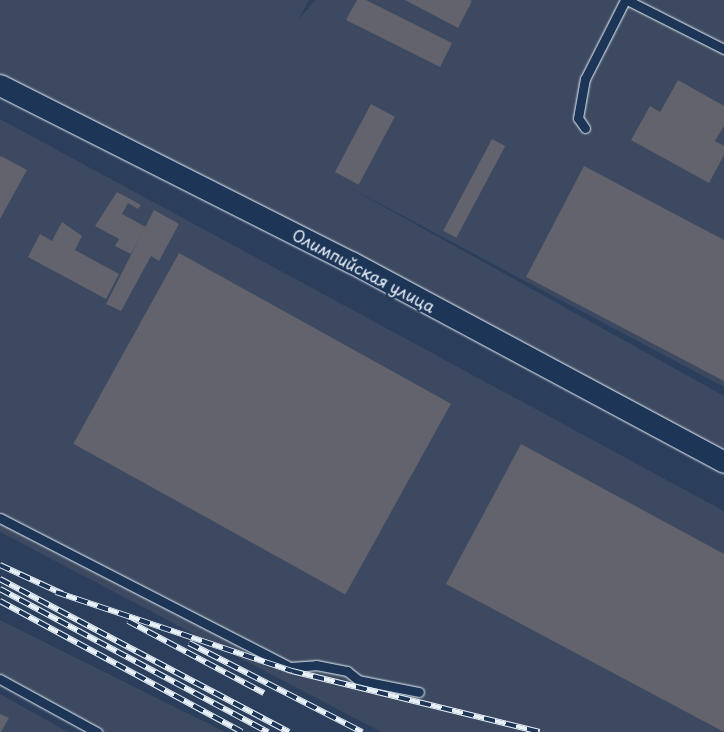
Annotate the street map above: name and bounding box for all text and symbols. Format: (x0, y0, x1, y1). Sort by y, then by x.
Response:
street label: Олимпийская улица (289, 224, 439, 316)

